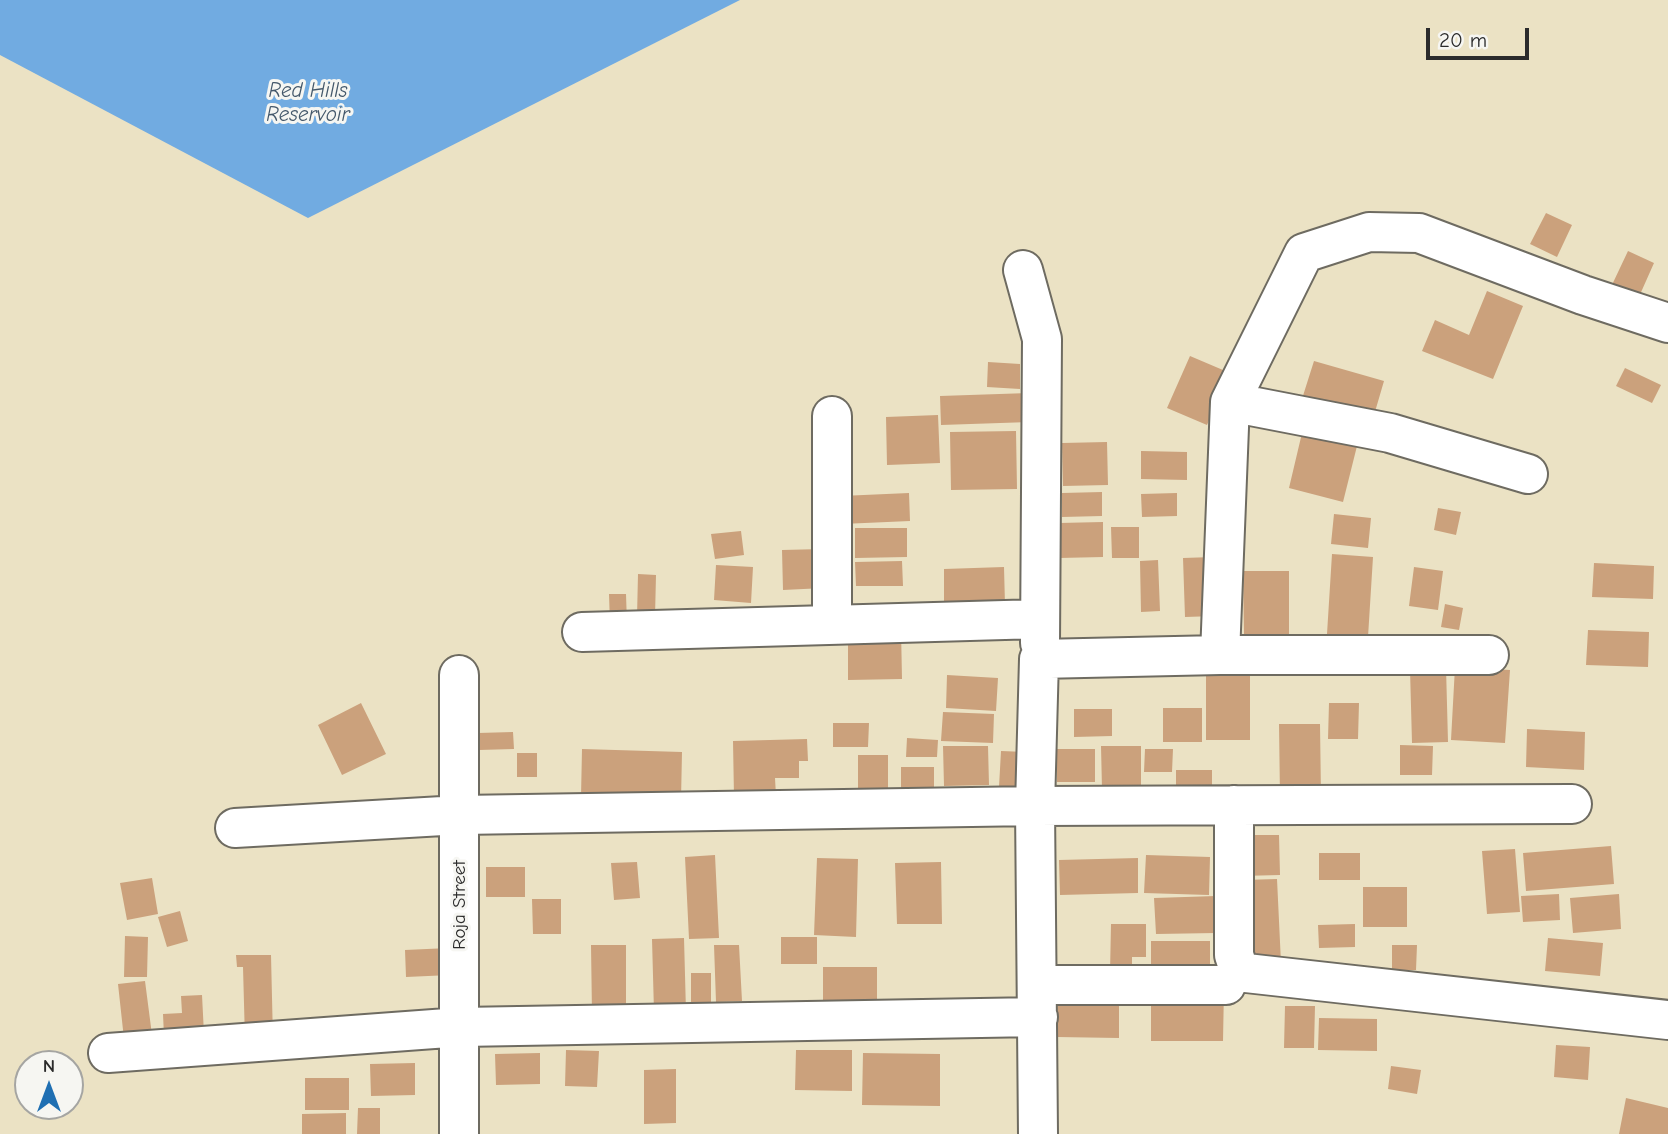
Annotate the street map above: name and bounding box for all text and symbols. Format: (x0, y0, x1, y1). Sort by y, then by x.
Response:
scale bar (1430, 14, 1533, 58)
text: 20 m (1439, 28, 1487, 52)
water label: Red Hills Reservoir (266, 78, 350, 128)
street label: Roja Street (449, 860, 471, 950)
north arrow (14, 1050, 84, 1120)
text: N (43, 1055, 55, 1077)

